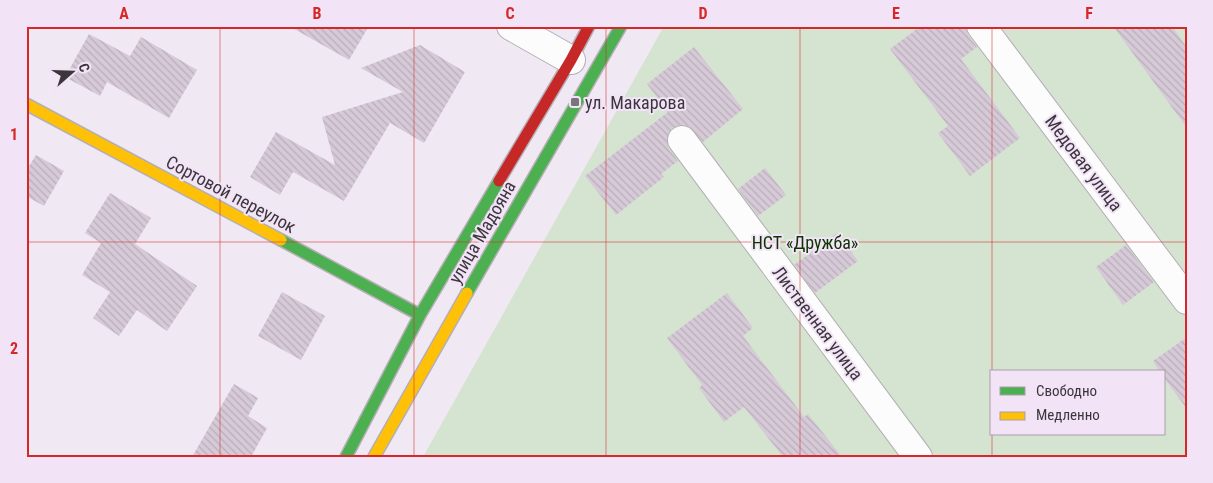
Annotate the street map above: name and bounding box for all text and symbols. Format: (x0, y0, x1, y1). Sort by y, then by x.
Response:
text: A (119, 4, 129, 23)
text: B (313, 4, 322, 23)
text: C (505, 4, 515, 23)
text: D (698, 4, 708, 23)
text: E (892, 4, 900, 23)
text: F (1085, 4, 1093, 23)
north arrow (48, 48, 98, 98)
text: С (75, 61, 93, 74)
place label: ул. Макарова (585, 92, 685, 113)
marker: ул. Макарова (569, 96, 581, 108)
street label: Медовая улица (1041, 111, 1127, 215)
text: 1 (10, 125, 18, 144)
street label: Сортовой переулок (163, 151, 300, 237)
street label: улица Мадояна (444, 177, 520, 287)
park label: НСТ «Дружба» (752, 232, 858, 253)
street label: Лиственная улица (768, 262, 868, 384)
text: 2 (10, 339, 18, 358)
legend (990, 370, 1166, 436)
text: Свободно (1036, 382, 1097, 400)
text: Медленно (1036, 406, 1100, 424)

